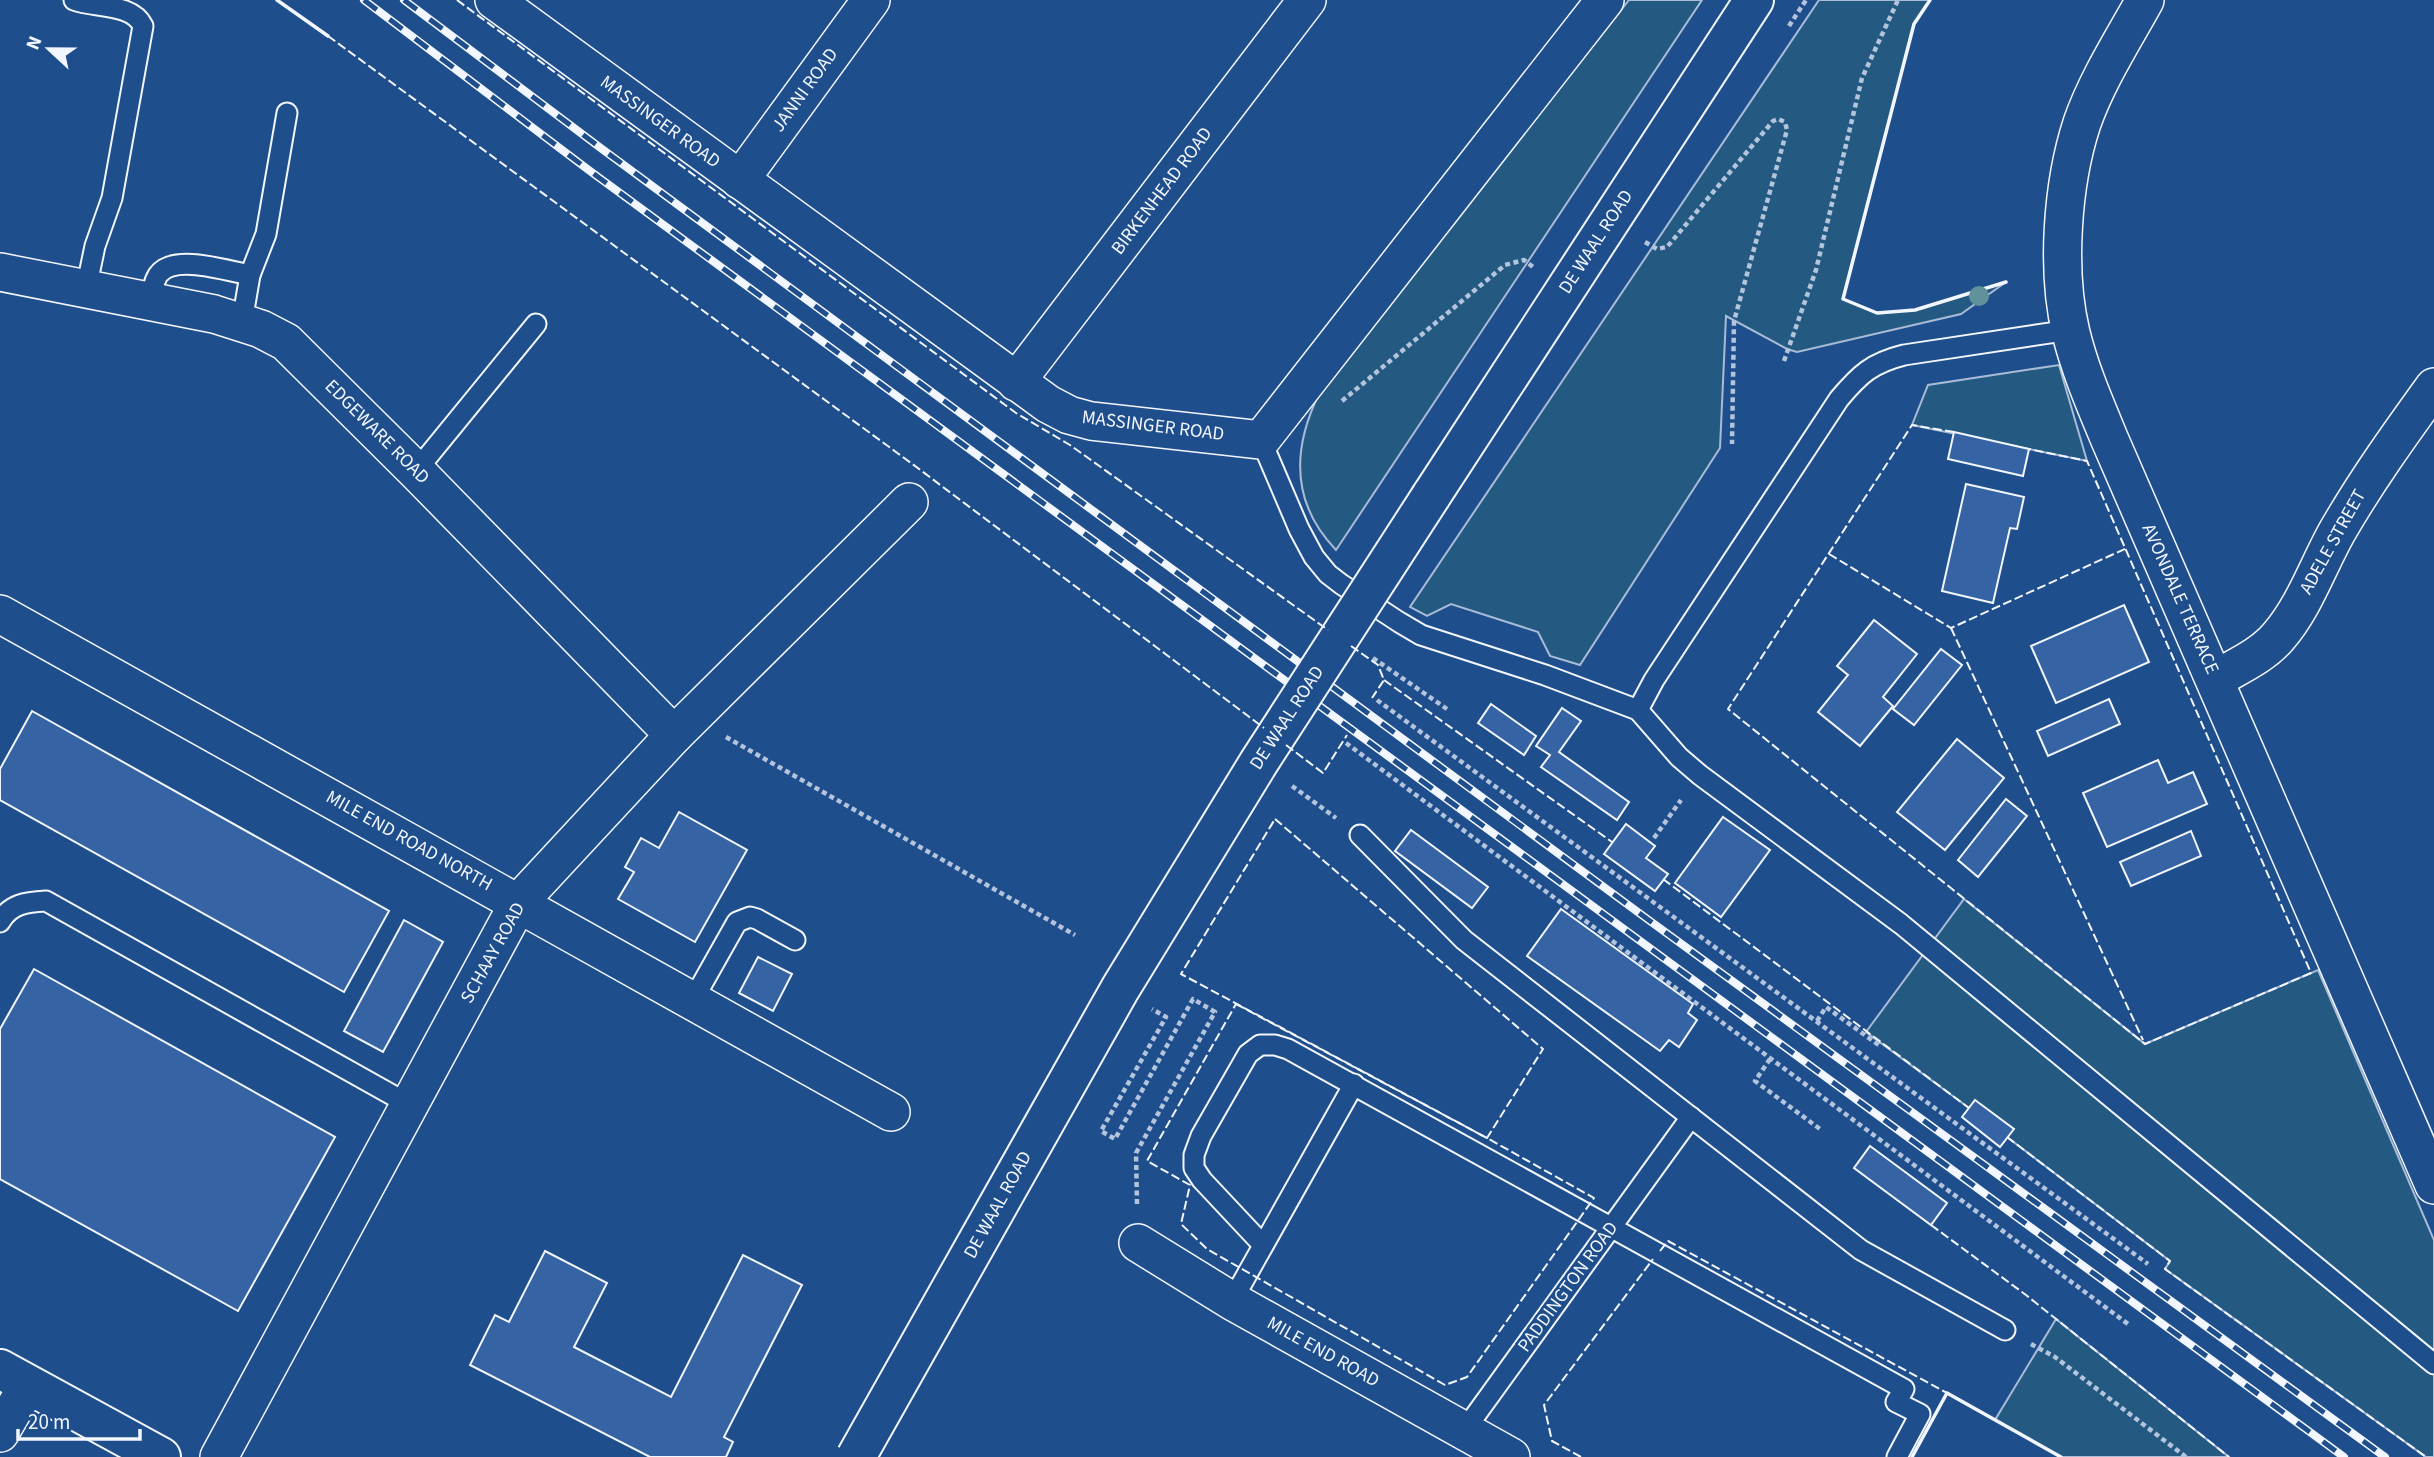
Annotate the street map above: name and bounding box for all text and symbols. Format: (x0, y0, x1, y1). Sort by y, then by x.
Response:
north arrow (14, 14, 84, 84)
text: N (20, 32, 50, 54)
street label: JANNI ROAD (765, 42, 845, 138)
street label: MASSINGER ROAD (594, 69, 726, 175)
street label: BIRKENHEAD ROAD (1105, 121, 1219, 261)
street label: DE WAAL ROAD (1552, 185, 1640, 299)
street label: EDGEWARE ROAD (318, 373, 436, 491)
street label: MASSINGER ROAD (1080, 404, 1226, 448)
street label: ADELE STREET (2293, 485, 2373, 599)
street label: AVONDALE TERRACE (2135, 519, 2225, 679)
street label: DE WAAL ROAD (1243, 661, 1331, 775)
street label: MILE END ROAD NORTH (321, 784, 497, 898)
street label: SCHAAY ROAD (454, 898, 532, 1008)
street label: DE WAAL ROAD (957, 1146, 1039, 1264)
street label: PADDINGTON ROAD (1511, 1216, 1625, 1358)
street label: MILE END ROAD (1262, 1310, 1384, 1394)
scale bar (18, 1398, 140, 1442)
text: 20 m (28, 1407, 70, 1437)

